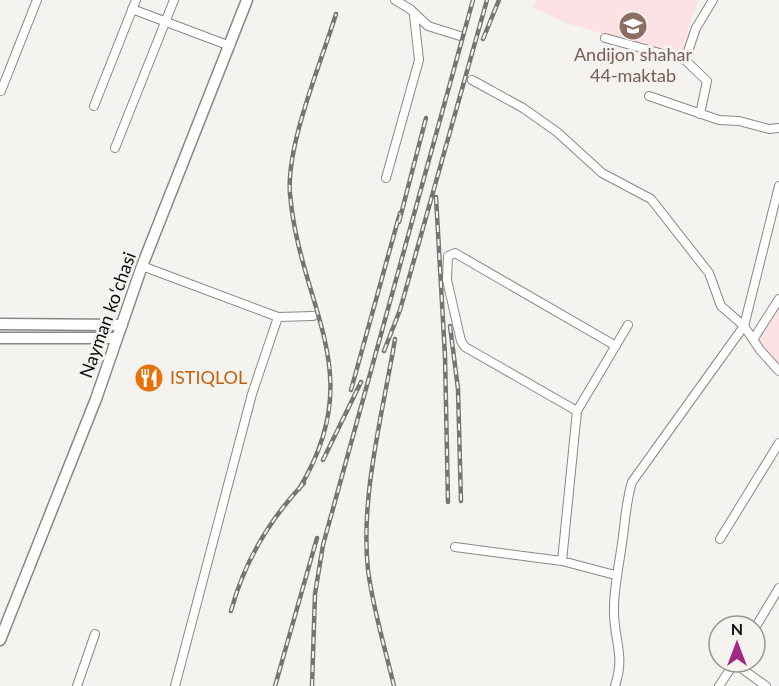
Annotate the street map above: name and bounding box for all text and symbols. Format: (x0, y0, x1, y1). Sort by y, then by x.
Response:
school or university icon: Andijon shahar 44-maktab (617, 10, 649, 42)
place label: Andijon shahar 44-maktab (574, 43, 692, 86)
street label: Nayman koʻchasi (74, 249, 140, 381)
restaurant icon: ISTIQLOL (133, 362, 165, 394)
place label: ISTIQLOL (170, 366, 247, 388)
north arrow (707, 614, 767, 674)
text: N (731, 619, 743, 638)

